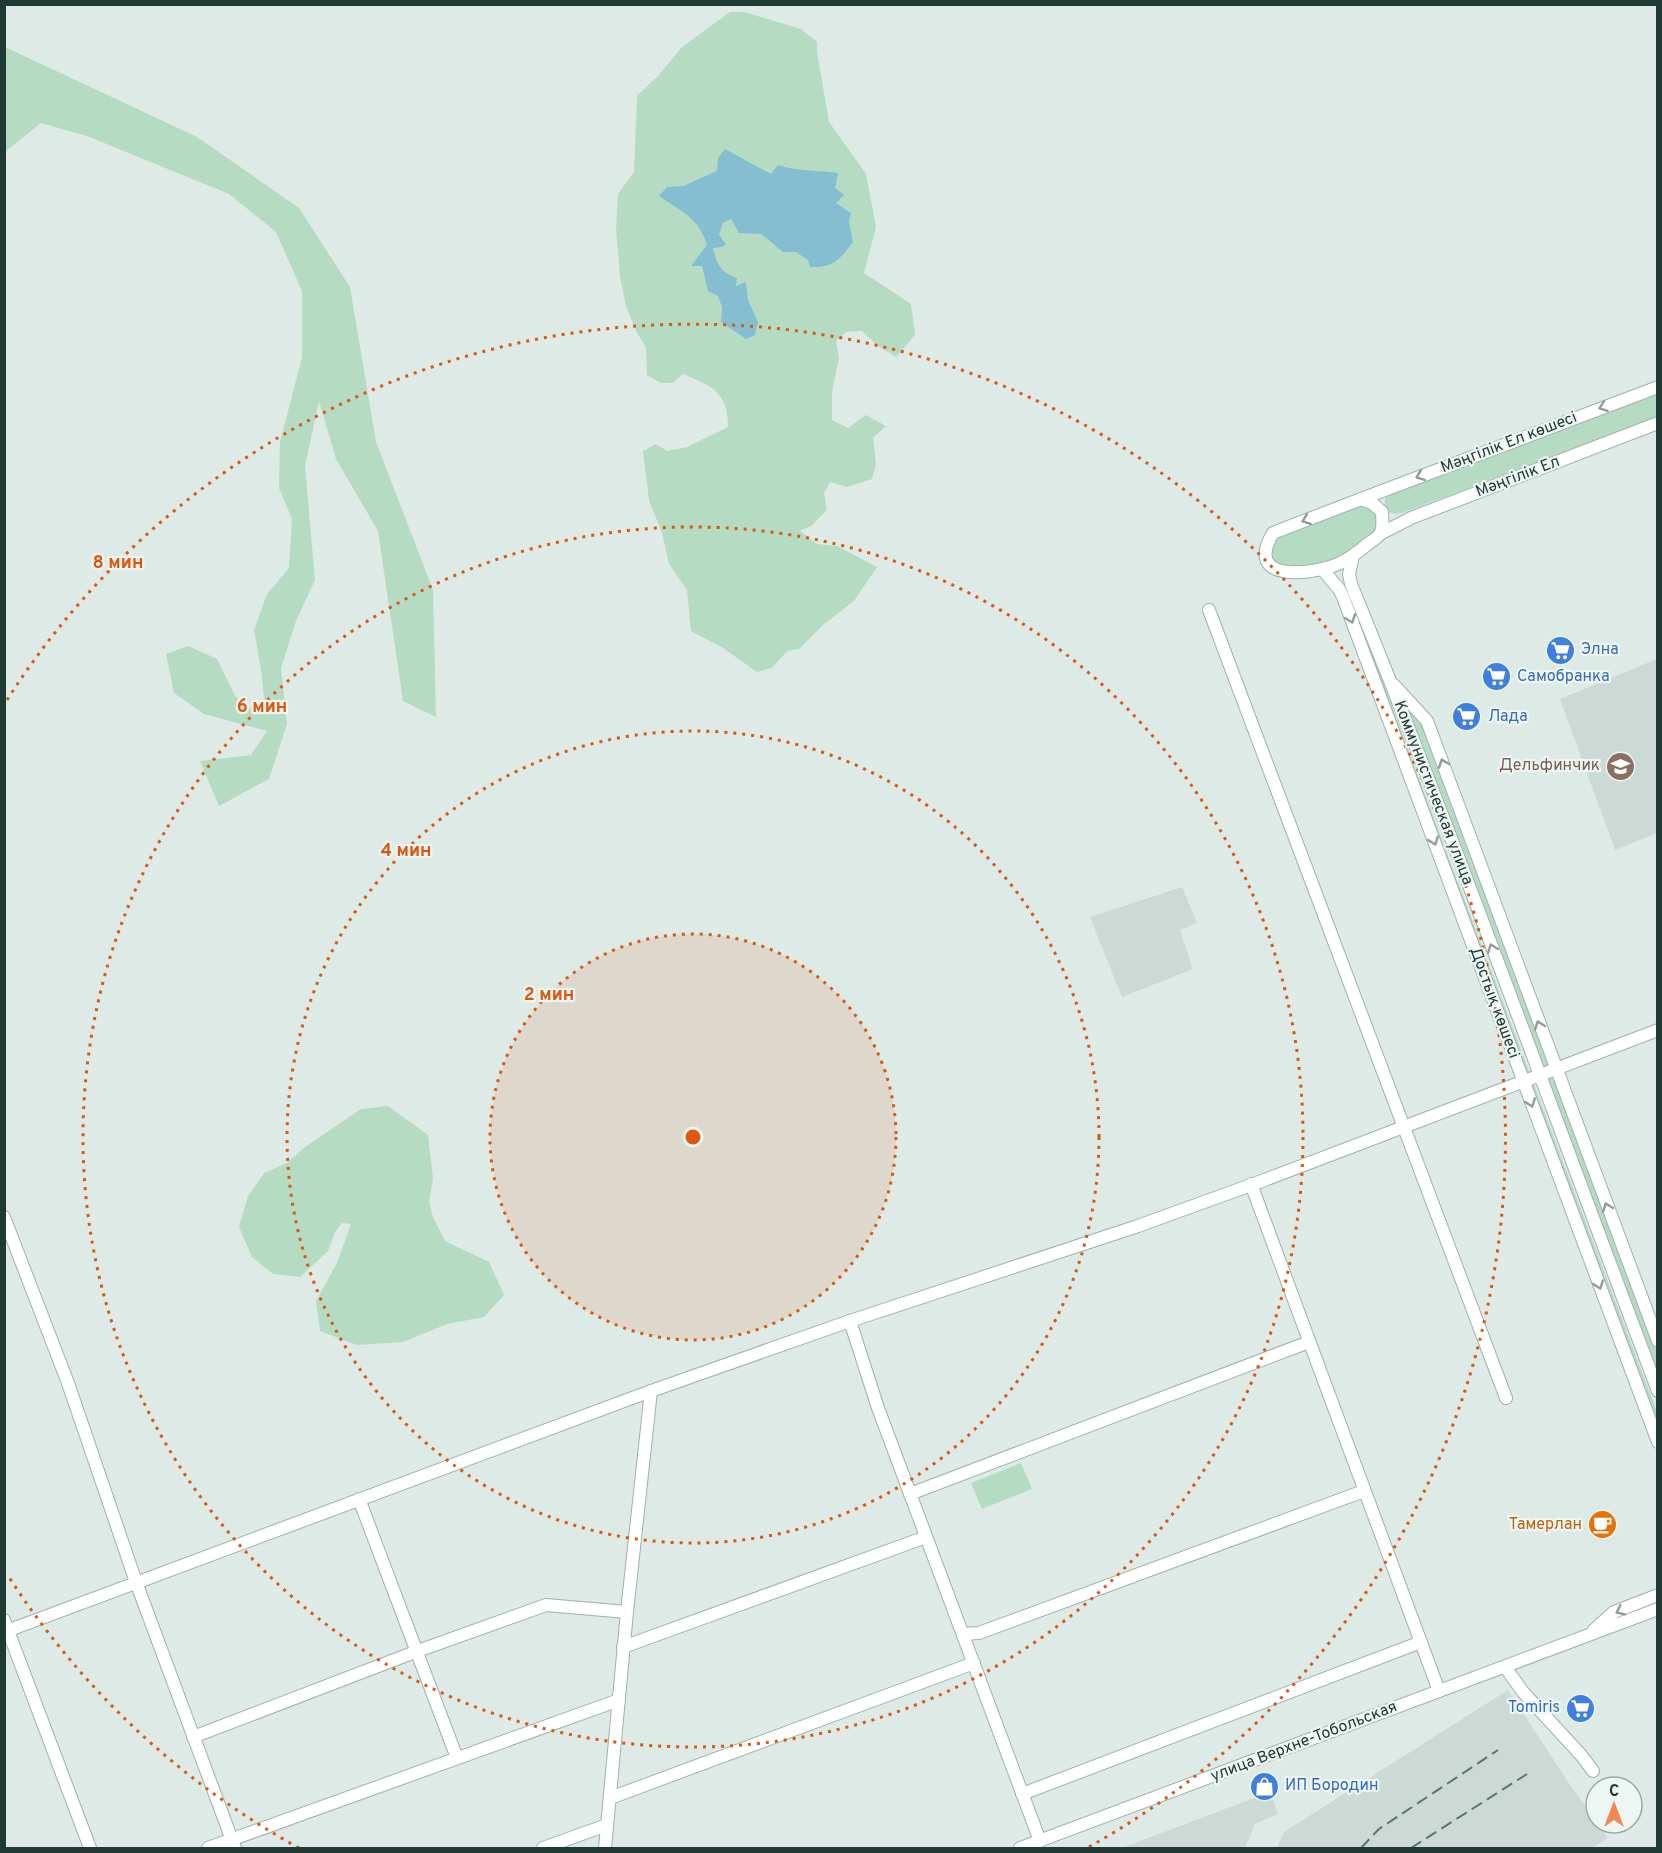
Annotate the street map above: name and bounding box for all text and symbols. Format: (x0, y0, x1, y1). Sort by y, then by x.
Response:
one-way arrow (1598, 400, 1608, 413)
street label: Мәңгілік Ел көшесі (1438, 408, 1580, 478)
street label: Мәңгілік Ел (1473, 452, 1563, 502)
one-way arrow (1415, 469, 1426, 481)
one-way arrow (1301, 513, 1312, 525)
text: 8 мин (93, 552, 143, 575)
one-way arrow (1344, 613, 1357, 624)
supermarket icon: Элна (1544, 634, 1576, 666)
place label: Элна (1581, 640, 1619, 660)
supermarket icon: Самобранка (1480, 661, 1512, 693)
place label: Самобранка (1517, 667, 1610, 687)
text: 6 мин (237, 696, 287, 719)
street label: Коммунистическая улица (1389, 698, 1477, 888)
supermarket icon: Лада (1451, 701, 1483, 733)
place label: Лада (1488, 707, 1528, 727)
school or university icon: Дельфинчик (1605, 750, 1637, 782)
place label: Дельфинчик (1499, 756, 1600, 776)
one-way arrow (1437, 758, 1450, 769)
one-way arrow (1427, 835, 1439, 846)
text: 4 мин (380, 840, 432, 863)
one-way arrow (1487, 943, 1499, 954)
street label: Достық көшесі (1465, 945, 1523, 1061)
text: 2 мин (524, 984, 574, 1007)
one-way arrow (1534, 1020, 1546, 1031)
one-way arrow (1523, 1097, 1536, 1108)
centre of rings (683, 1127, 703, 1147)
one-way arrow (1602, 1203, 1614, 1214)
one-way arrow (1592, 1280, 1605, 1290)
cafe icon: Тамерлан (1587, 1509, 1619, 1541)
place label: Тамерлан (1509, 1515, 1582, 1535)
one-way arrow (1615, 1604, 1626, 1616)
supermarket icon: Tomiris (1565, 1692, 1597, 1724)
street label: улица Верхне-Тобольская (1208, 1697, 1400, 1787)
place label: Tomiris (1508, 1698, 1560, 1718)
shop icon: ИП Бородин (1248, 1770, 1280, 1802)
north arrow (1584, 1775, 1644, 1835)
place label: ИП Бородин (1285, 1776, 1378, 1796)
text: С (1609, 1782, 1619, 1802)

